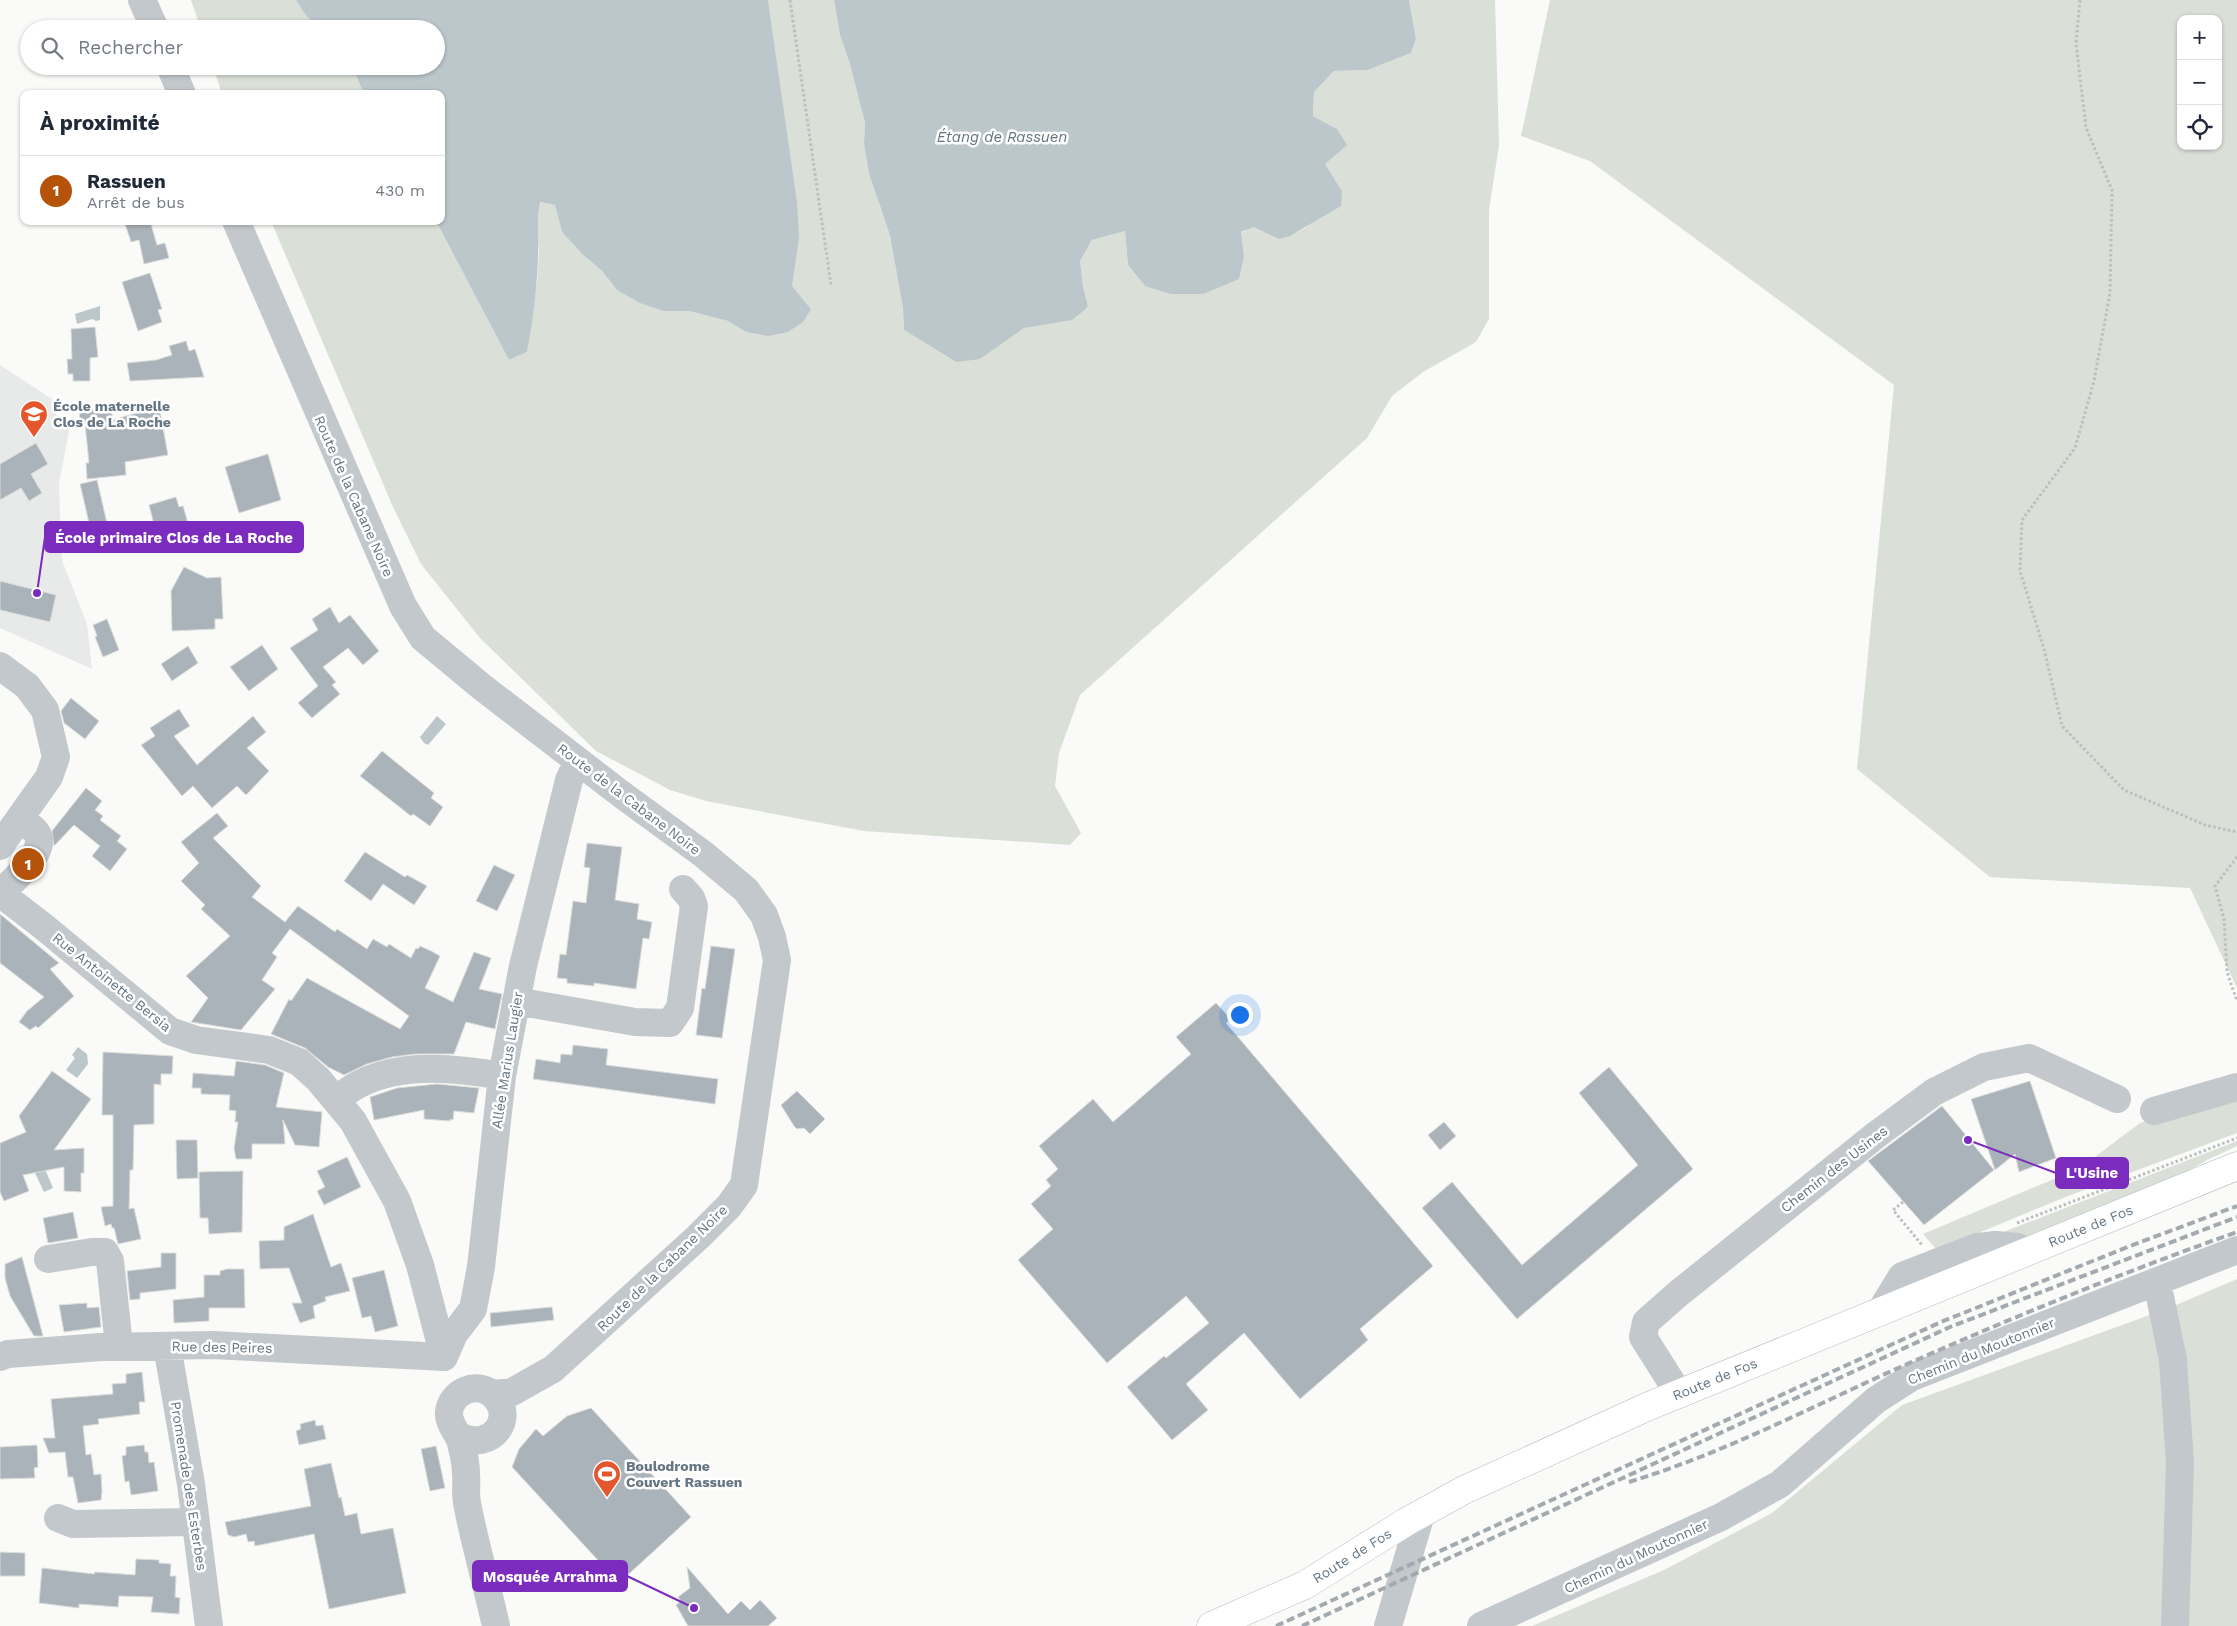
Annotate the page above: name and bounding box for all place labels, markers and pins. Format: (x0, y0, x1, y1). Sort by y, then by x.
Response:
place label: École maternelle Clos de La Roche (53, 398, 171, 430)
school or university icon: École maternelle Clos de La Roche (19, 399, 49, 438)
callout: École primaire Clos de La Roche (45, 522, 303, 552)
pin: 1 (12, 845, 44, 883)
callout: L'Usine (2056, 1158, 2128, 1188)
place label: Boulodrome Couvert Rassuen (626, 1458, 743, 1490)
sports icon: Boulodrome Couvert Rassuen (592, 1459, 622, 1498)
callout: Mosquée Arrahma (473, 1561, 627, 1591)

